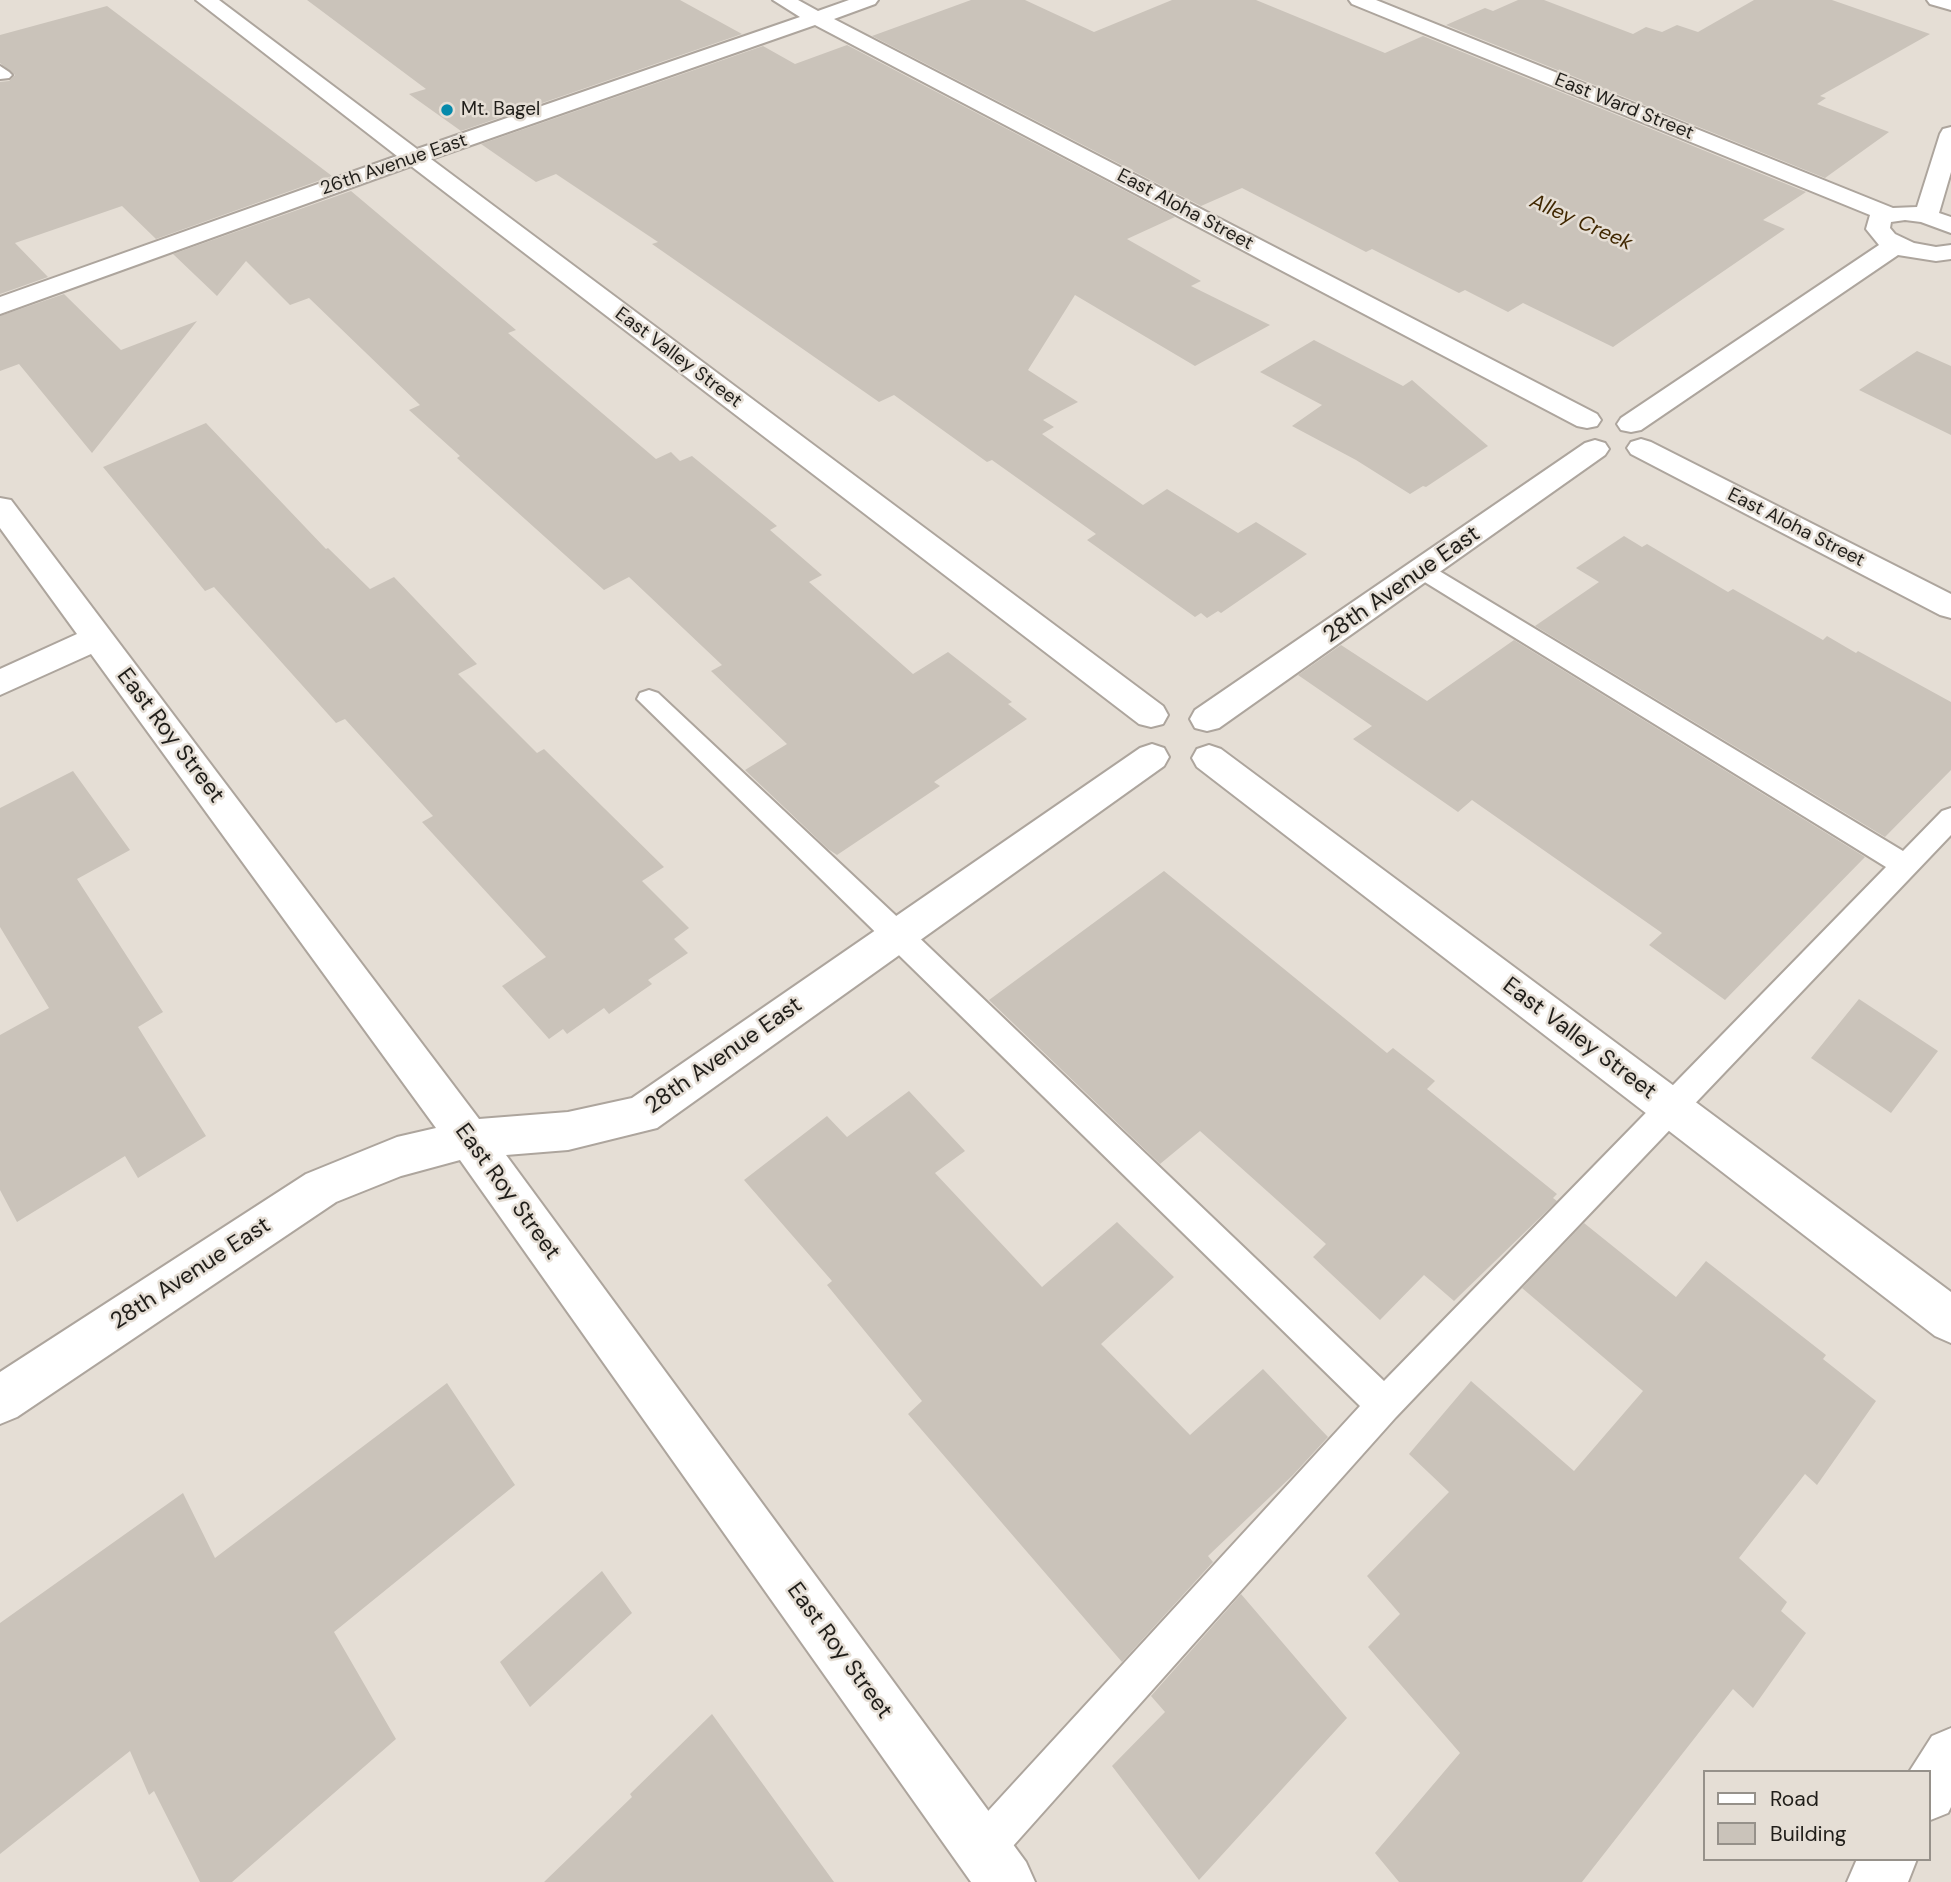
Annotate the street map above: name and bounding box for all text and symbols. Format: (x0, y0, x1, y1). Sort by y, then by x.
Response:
street label: East Ward Street (1551, 69, 1697, 145)
place label: Mt. Bagel (461, 99, 540, 121)
marker: Mt. Bagel (439, 102, 455, 118)
street label: 26th Avenue East (318, 129, 470, 201)
street label: East Aloha Street (1113, 164, 1257, 256)
water label: Alley Creek (1526, 189, 1636, 257)
street label: East Valley Street (610, 303, 746, 413)
street label: East Aloha Street (1724, 484, 1868, 572)
street label: 28th Avenue East (1318, 521, 1486, 649)
street label: East Roy Street (110, 663, 230, 809)
street label: East Valley Street (1497, 972, 1661, 1106)
street label: 28th Avenue East (640, 992, 808, 1120)
street label: East Roy Street (448, 1119, 566, 1265)
street label: 28th Avenue East (106, 1212, 276, 1336)
street label: East Roy Street (780, 1578, 898, 1724)
legend (1702, 1770, 1930, 1861)
text: Road (1770, 1785, 1819, 1813)
text: Building (1770, 1820, 1846, 1848)

